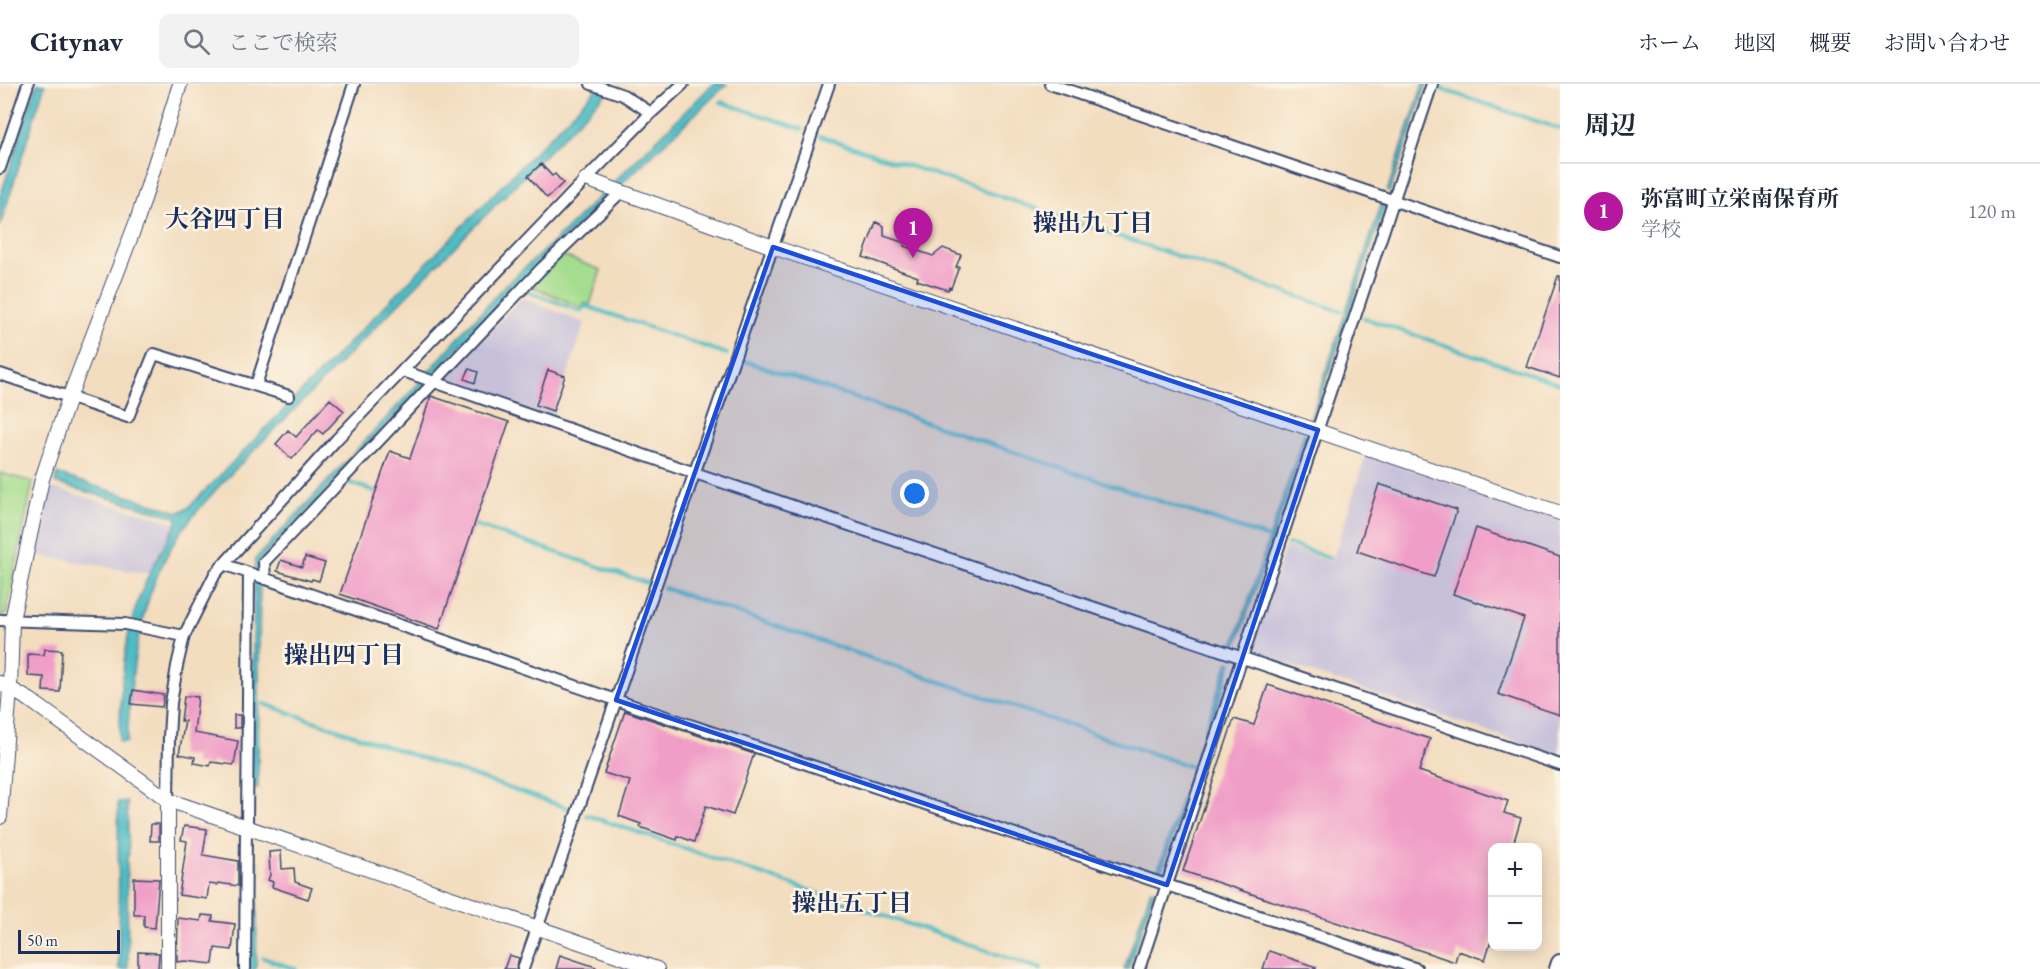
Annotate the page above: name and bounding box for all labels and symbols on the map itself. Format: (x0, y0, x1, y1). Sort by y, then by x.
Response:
district label: 大谷四丁目 (165, 203, 285, 234)
district label: 操出九丁目 (1033, 207, 1153, 238)
pin: 1 (894, 208, 932, 258)
your location (900, 479, 929, 508)
district label: 操出四丁目 (284, 639, 404, 670)
district label: 操出五丁目 (792, 887, 912, 918)
scale bar (18, 927, 120, 954)

